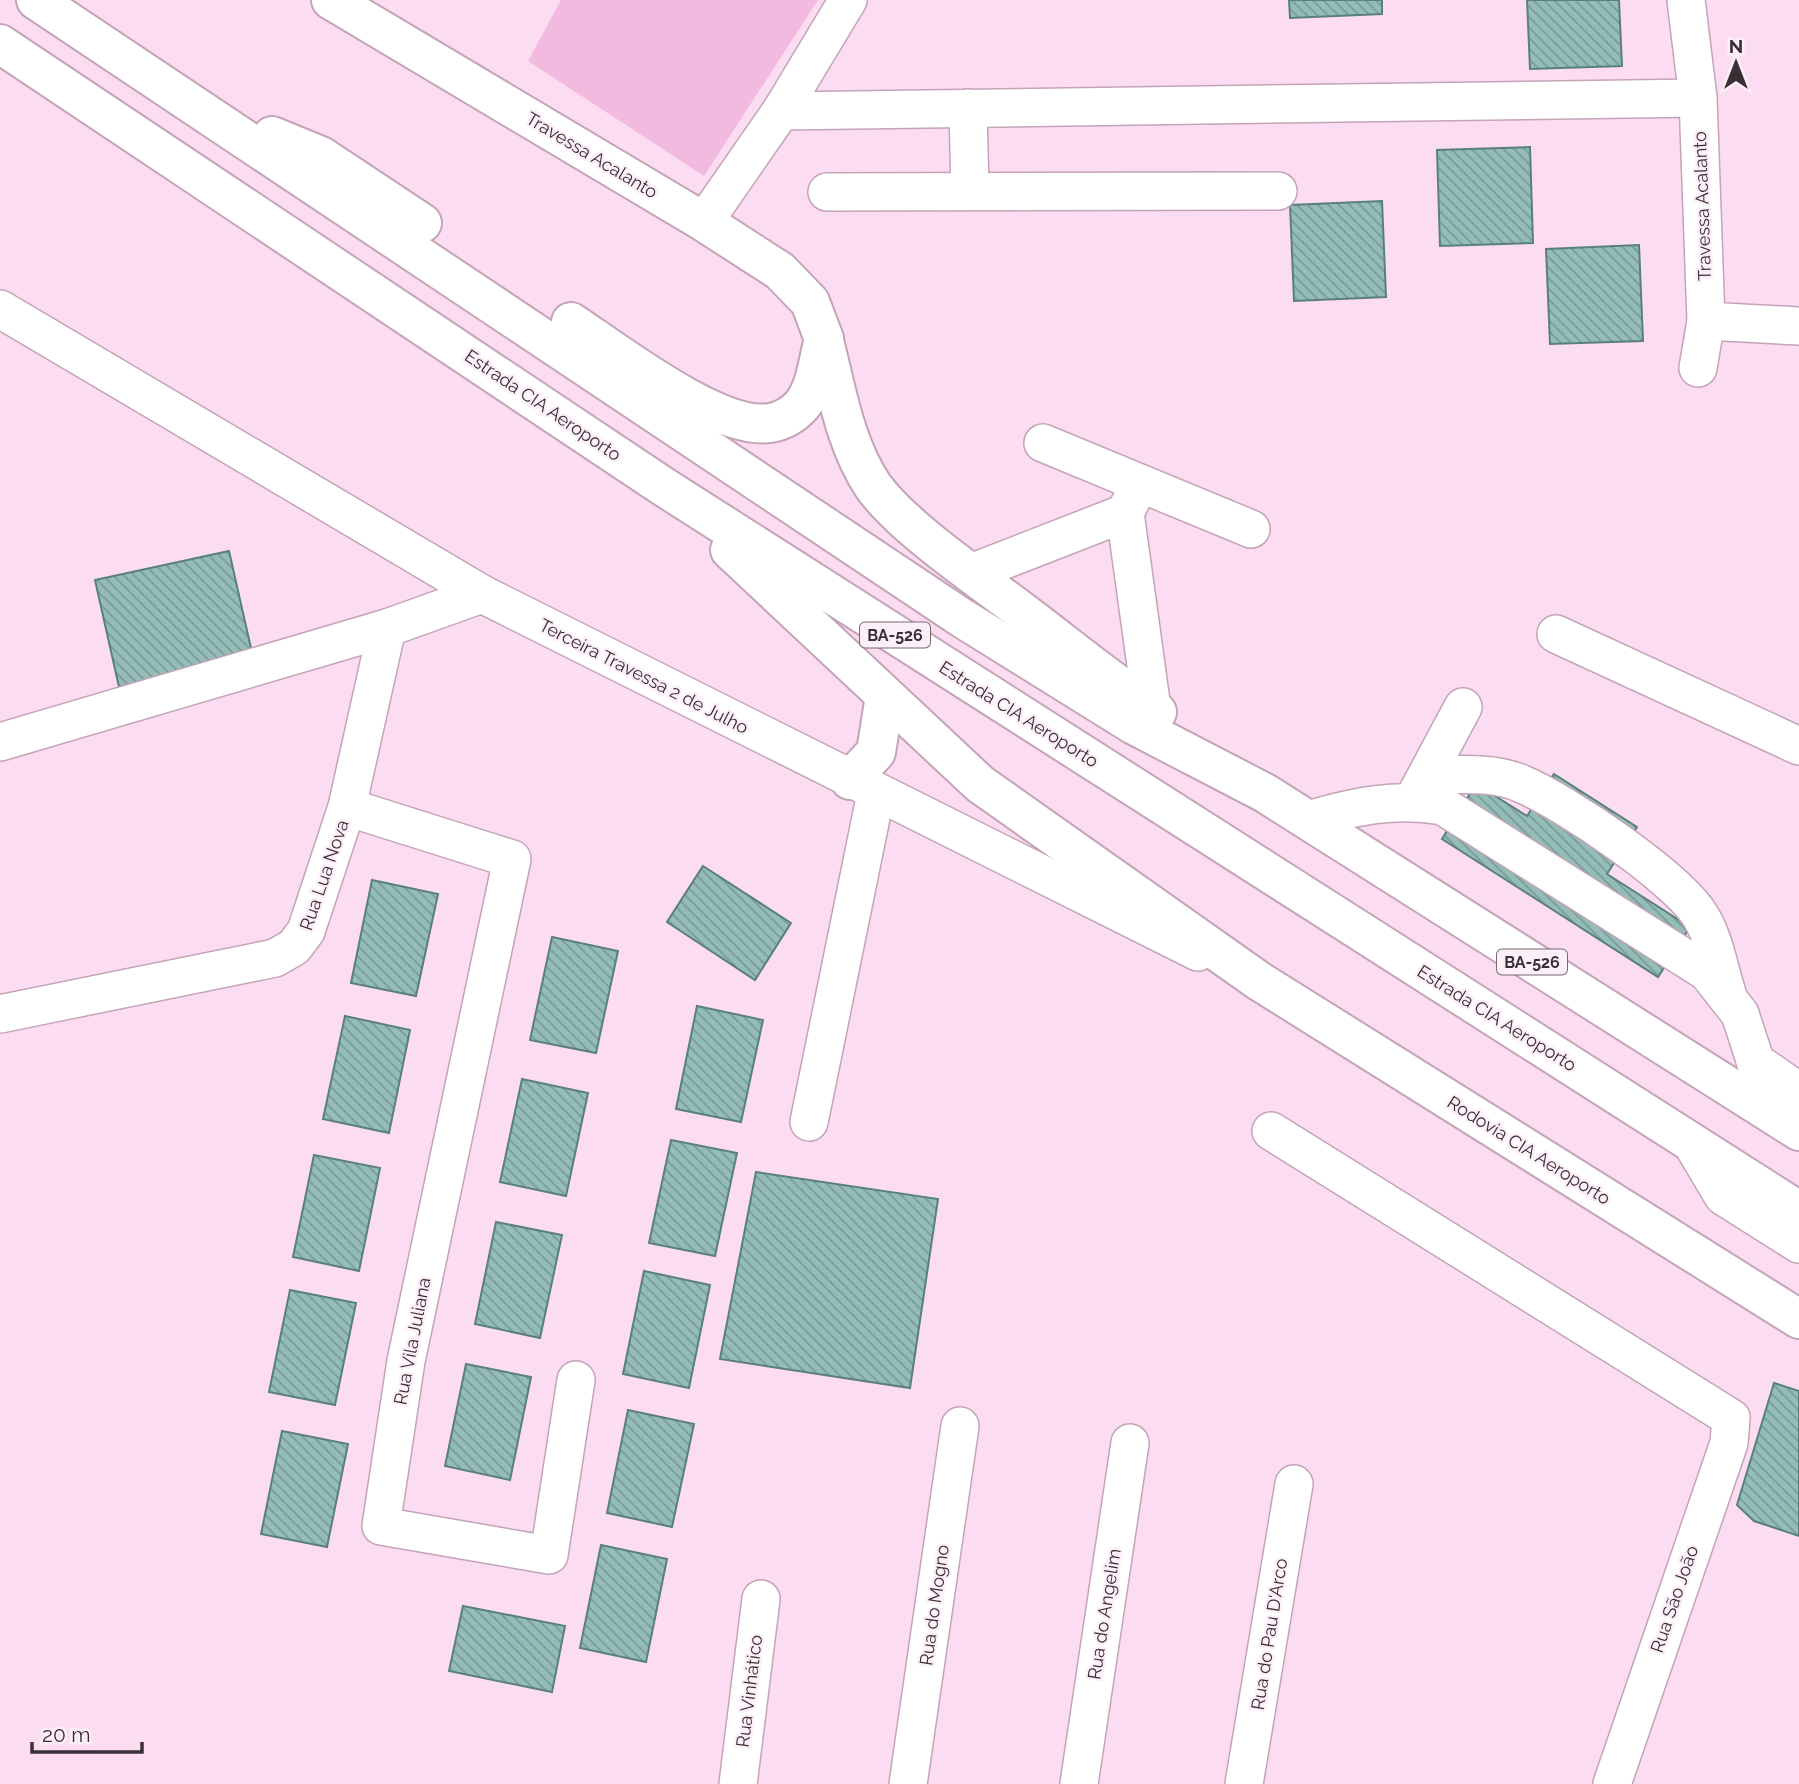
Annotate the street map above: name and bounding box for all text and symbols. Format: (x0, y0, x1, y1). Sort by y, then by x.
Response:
north arrow (1701, 28, 1771, 98)
text: N (1729, 35, 1743, 57)
street label: Travessa Acalanto (523, 107, 662, 203)
street label: Travessa Acalanto (1689, 131, 1715, 281)
street label: Estrada CIA Aeroporto (461, 345, 625, 465)
street label: Terceira Travessa 2 de Julho (536, 614, 752, 738)
road number: BA-526 (860, 622, 930, 648)
street label: Estrada CIA Aeroporto (936, 656, 1103, 772)
street label: Rua Lua Nova (295, 817, 353, 933)
road number: BA-526 (1497, 950, 1567, 974)
street label: Estrada CIA Aeroporto (1414, 960, 1581, 1076)
street label: Rodovia CIA Aeroporto (1444, 1091, 1615, 1209)
street label: Rua Vila Juliana (389, 1276, 435, 1406)
street label: Rua São João (1646, 1542, 1702, 1655)
street label: Rua do Mogno (915, 1543, 953, 1667)
street label: Rua do Angelim (1083, 1547, 1125, 1681)
street label: Rua do Pau D'Arco (1247, 1556, 1291, 1711)
street label: Rua Vinhático (732, 1633, 766, 1749)
scale bar (32, 1710, 142, 1754)
text: 20 m (42, 1722, 90, 1747)

